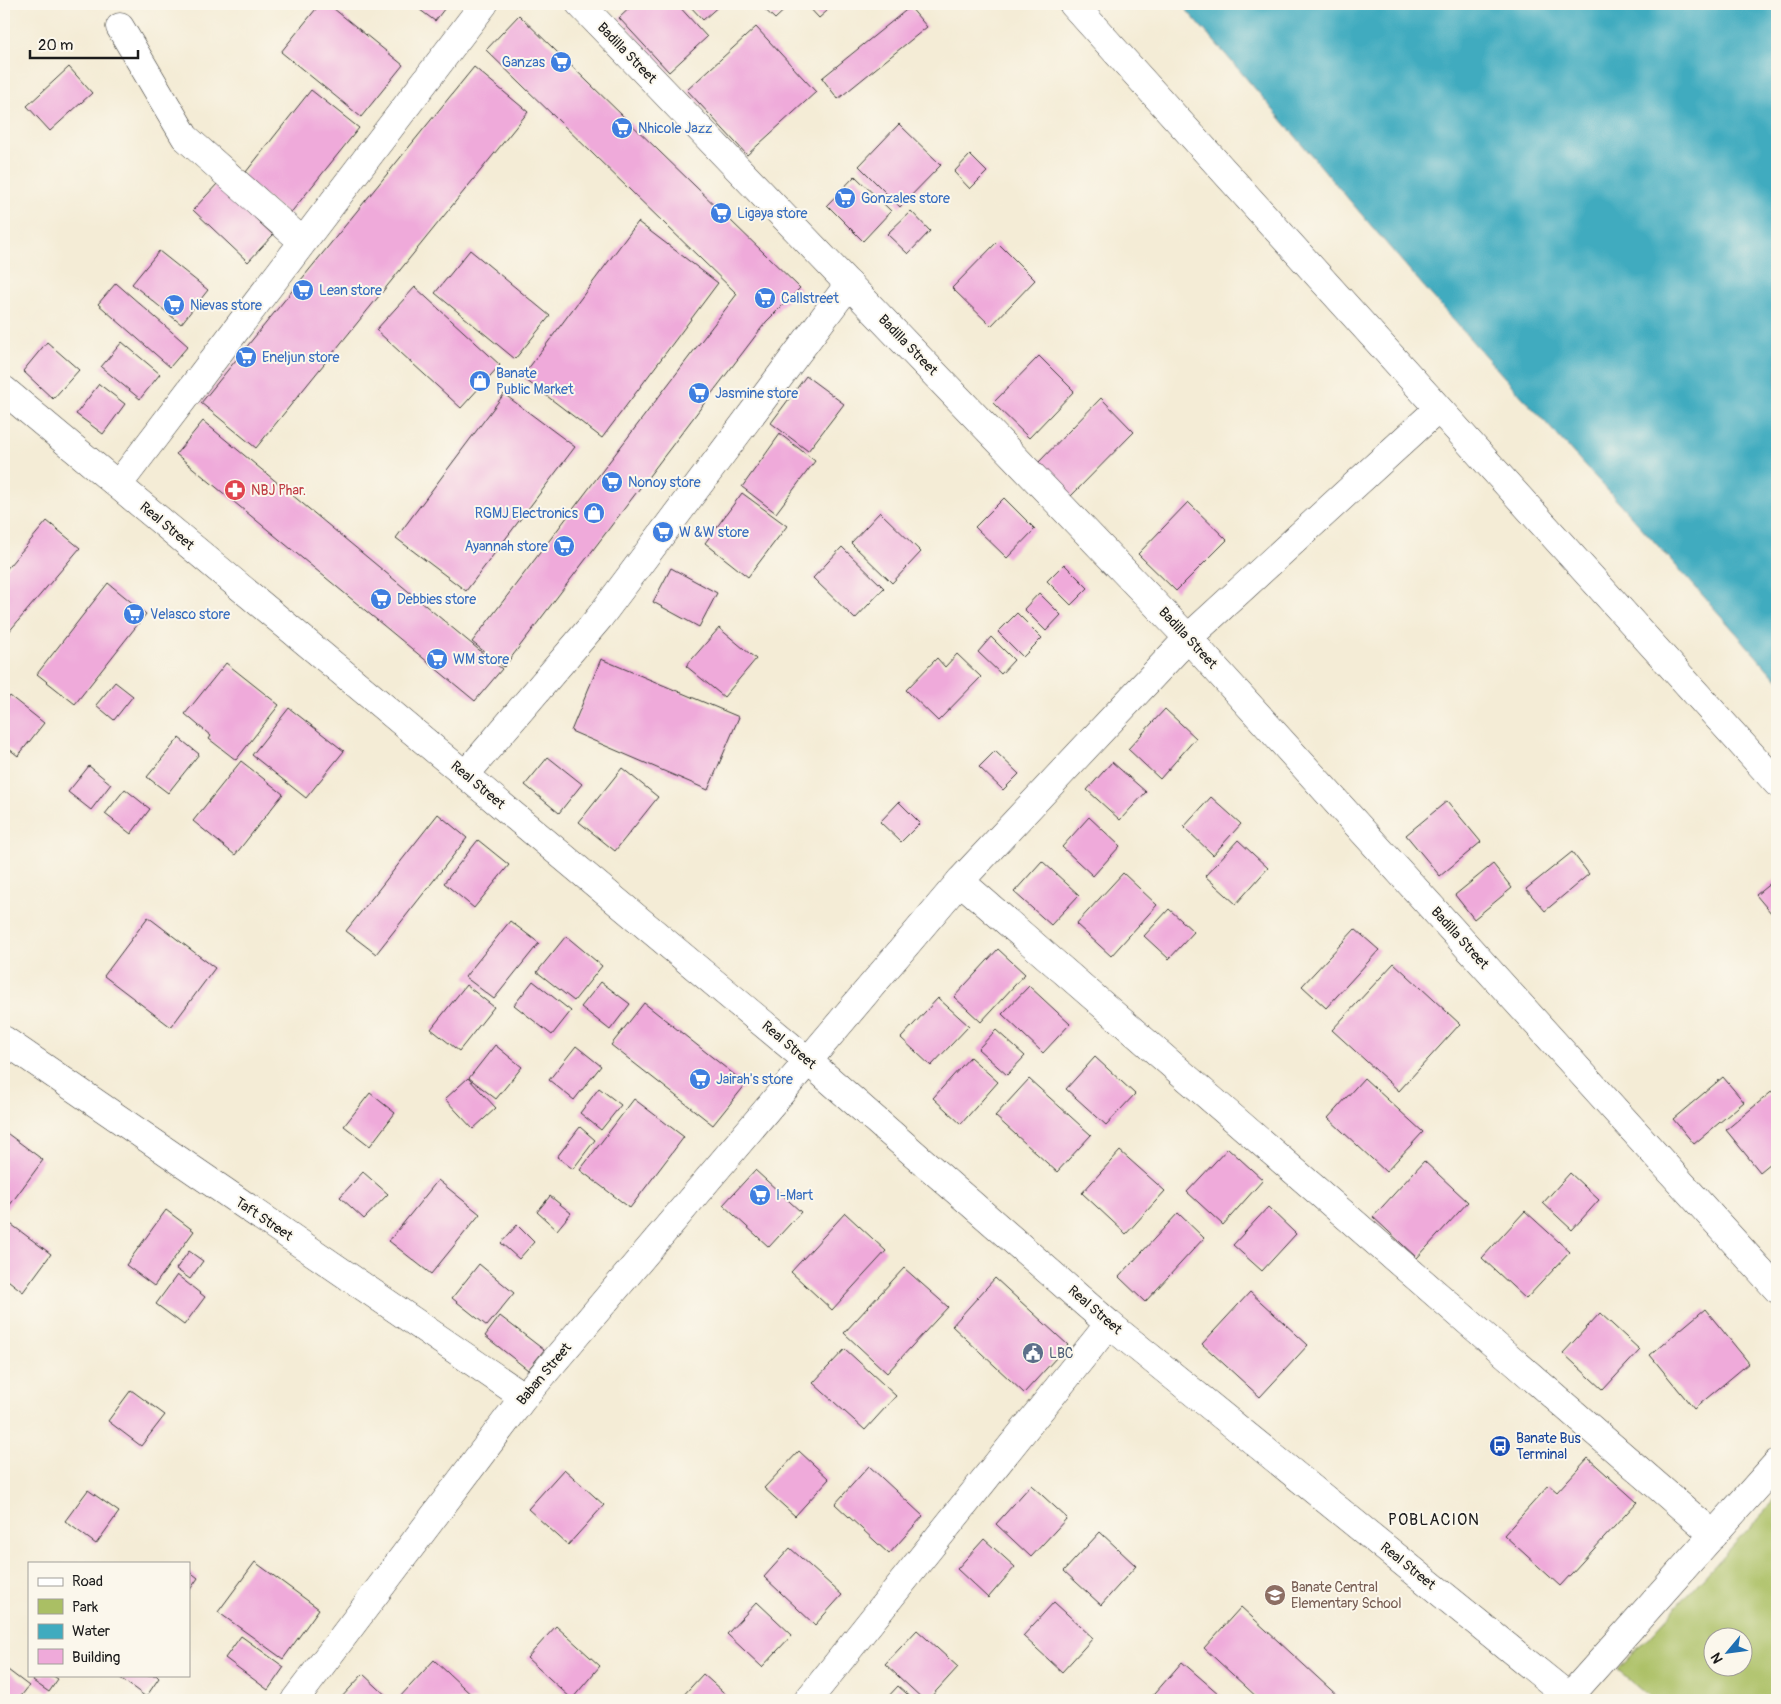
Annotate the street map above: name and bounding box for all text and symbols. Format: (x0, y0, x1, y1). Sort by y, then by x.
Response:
street label: Badilla Street (594, 19, 660, 87)
scale bar (30, 28, 138, 60)
text: 20 m (38, 36, 73, 55)
supermarket icon: Ganzas (549, 50, 573, 74)
place label: Ganzas (502, 54, 546, 71)
supermarket icon: Nhicole Jazz (610, 116, 634, 140)
place label: Nhicole Jazz (638, 120, 712, 137)
supermarket icon: Gonzales store (833, 186, 857, 210)
place label: Gonzales store (861, 190, 950, 207)
supermarket icon: Ligaya store (709, 201, 733, 225)
place label: Ligaya store (737, 205, 808, 222)
supermarket icon: Lean store (291, 278, 315, 302)
place label: Lean store (319, 282, 382, 299)
supermarket icon: Callstreet (753, 286, 777, 310)
place label: Callstreet (781, 290, 839, 307)
supermarket icon: Nievas store (162, 293, 186, 317)
place label: Nievas store (190, 297, 262, 314)
street label: Badilla Street (875, 311, 941, 379)
supermarket icon: Eneljun store (234, 345, 258, 369)
place label: Eneljun store (262, 349, 340, 366)
place label: Banate Public Market (496, 365, 574, 398)
shop icon: Banate Public Market (468, 369, 492, 393)
supermarket icon: Jasmine store (687, 381, 711, 405)
place label: Jasmine store (715, 385, 798, 402)
supermarket icon: Nonoy store (600, 470, 624, 494)
place label: Nonoy store (628, 474, 701, 491)
pharmacy icon: NBJ Phar. (223, 478, 247, 502)
place label: NBJ Phar. (251, 482, 306, 499)
street label: Real Street (136, 498, 198, 554)
shop icon: RGMJ Electronics (582, 501, 606, 525)
place label: RGMJ Electronics (475, 505, 579, 522)
supermarket icon: W &W store (651, 520, 675, 544)
place label: W &W store (679, 524, 749, 541)
supermarket icon: Ayannah store (552, 534, 576, 558)
place label: Ayannah store (464, 538, 548, 555)
supermarket icon: Debbies store (369, 587, 393, 611)
place label: Debbies store (397, 591, 476, 608)
supermarket icon: Velasco store (122, 602, 146, 626)
street label: Badilla Street (1155, 604, 1221, 673)
place label: Velasco store (150, 606, 230, 623)
supermarket icon: WM store (425, 647, 449, 671)
place label: WM store (453, 651, 509, 668)
street label: Real Street (447, 757, 509, 813)
street label: Badilla Street (1428, 903, 1493, 973)
street label: Real Street (758, 1017, 820, 1073)
supermarket icon: Jairah's store (688, 1067, 712, 1091)
place label: Jairah's store (716, 1071, 793, 1088)
supermarket icon: I-Mart (748, 1183, 772, 1207)
place label: I-Mart (776, 1187, 813, 1204)
street label: Taft Street (232, 1194, 296, 1245)
street label: Real Street (1065, 1282, 1126, 1338)
street label: Baban Street (513, 1339, 575, 1409)
public building icon: LBC (1021, 1341, 1045, 1365)
place label: LBC (1049, 1345, 1074, 1362)
place label: Banate Bus Terminal (1516, 1430, 1582, 1463)
bus stop icon: Banate Bus Terminal (1488, 1434, 1512, 1458)
district label: POBLACION (1388, 1510, 1480, 1530)
street label: Real Street (1377, 1539, 1439, 1594)
legend (28, 1562, 190, 1676)
text: Road (72, 1572, 103, 1591)
place label: Banate Central Elementary School (1291, 1579, 1402, 1612)
school or university icon: Banate Central Elementary School (1263, 1583, 1287, 1607)
text: Park (72, 1598, 99, 1617)
text: Water (72, 1622, 111, 1641)
north arrow (1704, 1626, 1754, 1676)
text: Building (72, 1648, 120, 1667)
text: N (1707, 1650, 1727, 1666)

